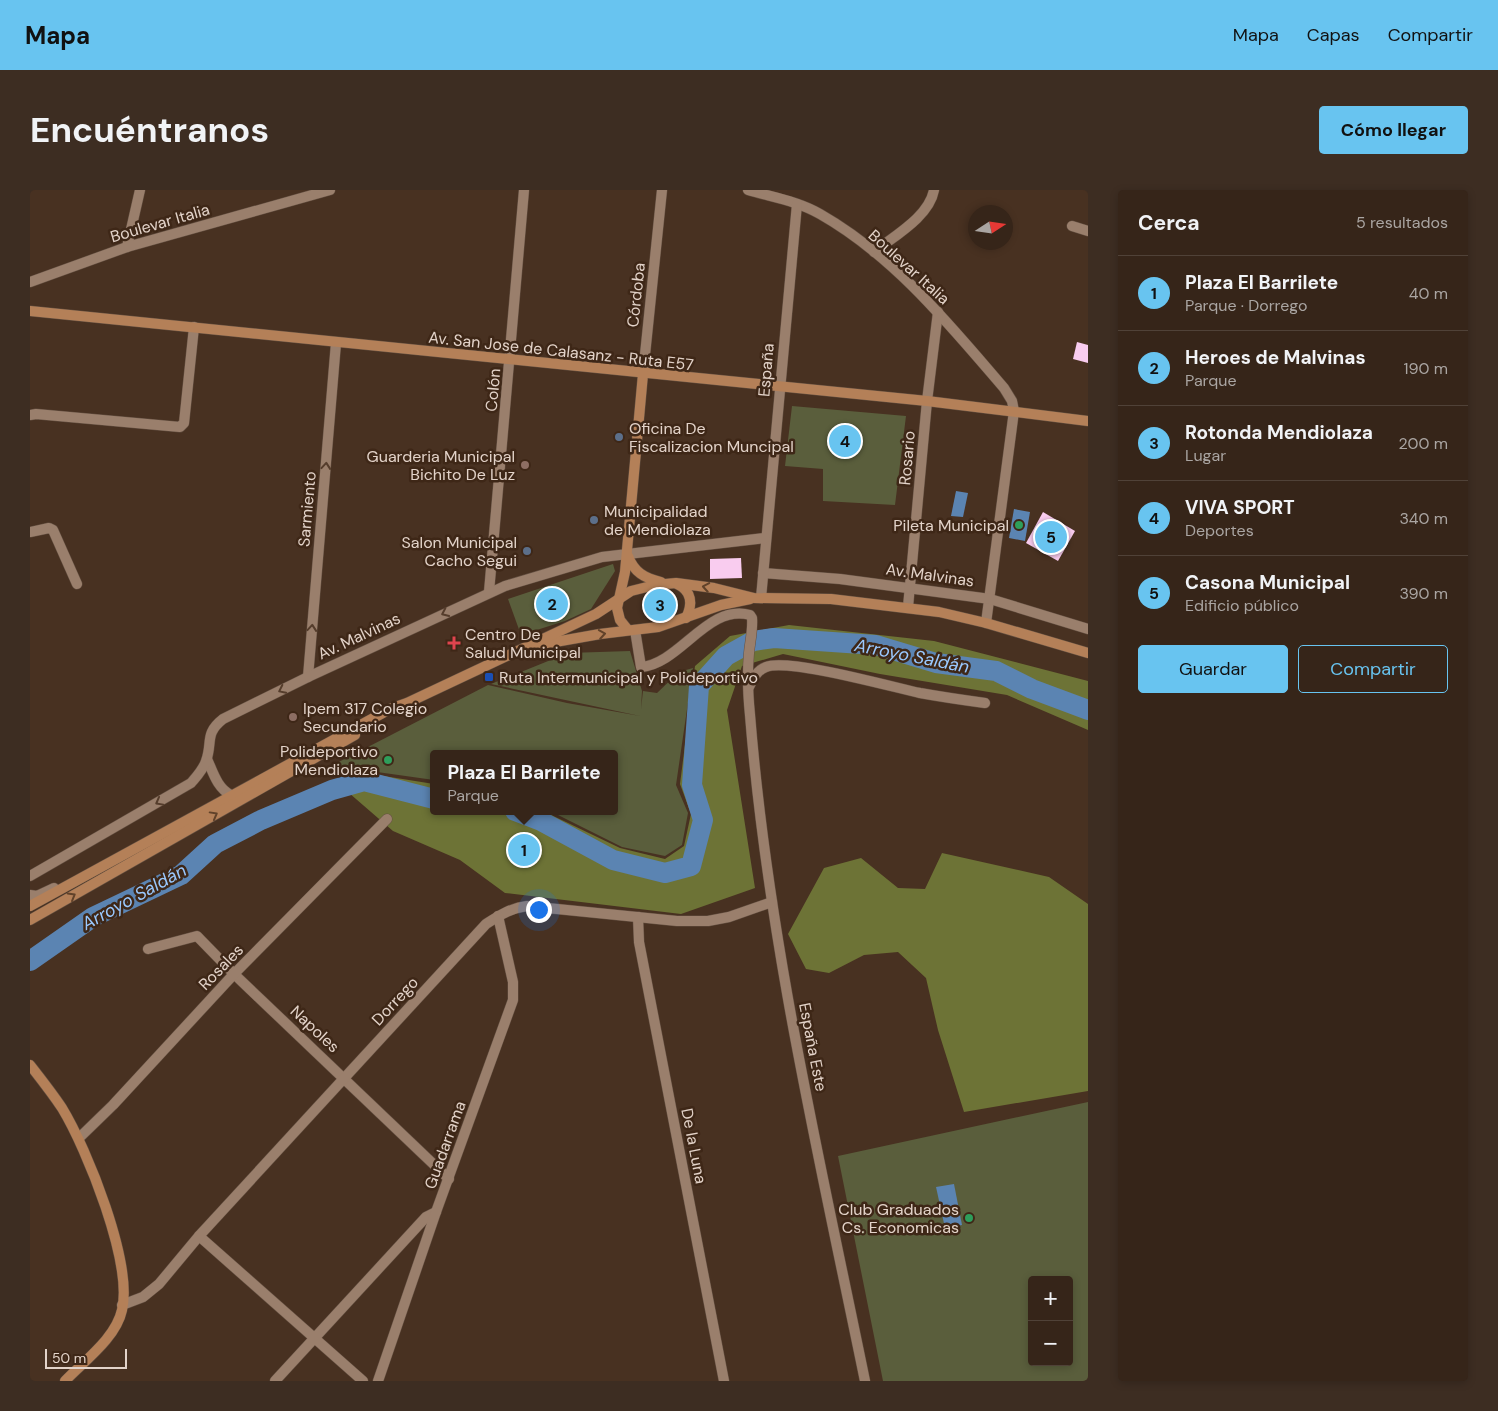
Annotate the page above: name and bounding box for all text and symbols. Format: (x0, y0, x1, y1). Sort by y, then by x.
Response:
text: Mapa (25, 20, 90, 51)
text: Mapa (1233, 23, 1279, 47)
text: Capas (1307, 23, 1360, 47)
text: Compartir (1388, 23, 1473, 47)
button: Cómo llegar (1319, 106, 1468, 154)
text: Encuéntranos (30, 107, 269, 153)
street label: Boulevar Italia (108, 199, 212, 247)
north arrow (968, 205, 1013, 250)
text: Cerca (1138, 209, 1200, 237)
text: 5 resultados (1356, 212, 1448, 233)
street label: Boulevar Italia (864, 225, 954, 309)
street label: Córdoba (622, 262, 650, 328)
text: Plaza El Barrilete (1185, 270, 1338, 295)
text: 1 (1151, 283, 1157, 304)
text: 40 m (1409, 283, 1448, 304)
text: Parque · Dorrego (1185, 295, 1307, 316)
street label: Av. San Jose de Calasanz - Ruta E57 (427, 327, 695, 375)
street label: España (753, 342, 779, 398)
text: Heroes de Malvinas (1185, 345, 1366, 370)
text: 2 (1149, 358, 1159, 379)
text: 190 m (1404, 358, 1448, 379)
street label: Colón (481, 368, 505, 412)
text: Parque (1185, 370, 1237, 391)
place label: Oficina De Fiscalizacion Muncipal (629, 418, 794, 457)
text: Rotonda Mendiolaza (1185, 420, 1373, 445)
pin: 4 (829, 422, 861, 460)
street label: Rosario (894, 430, 920, 486)
marker: Oficina De Fiscalizacion Muncipal (613, 431, 625, 443)
text: 3 (1149, 433, 1159, 454)
text: 200 m (1399, 433, 1448, 454)
text: Lugar (1185, 445, 1226, 466)
place label: Guarderia Municipal Bichito De Luz (367, 446, 515, 485)
marker: Guarderia Municipal Bichito De Luz (519, 459, 531, 471)
one-way arrow (320, 462, 331, 470)
street label: Sarmiento (293, 470, 321, 548)
text: VIVA SPORT (1185, 495, 1295, 520)
place label: Municipalidad de Mendiolaza (604, 501, 711, 540)
text: 4 (1149, 508, 1159, 529)
text: 340 m (1399, 508, 1448, 529)
marker: Municipalidad de Mendiolaza (588, 514, 600, 526)
place label: Pileta Municipal (893, 515, 1009, 536)
pin: 5 (1035, 518, 1067, 556)
marker: Pileta Municipal (1013, 519, 1025, 531)
text: Deportes (1185, 520, 1254, 541)
place label: Salon Municipal Cacho Segui (402, 532, 517, 571)
marker: Salon Municipal Cacho Segui (521, 545, 533, 557)
street label: Av. Malvinas (884, 558, 976, 592)
text: Casona Municipal (1185, 570, 1350, 595)
one-way arrow (702, 582, 711, 592)
text: 5 (1149, 583, 1159, 604)
text: 390 m (1400, 583, 1448, 604)
pin: 2 (536, 585, 568, 623)
pin: 3 (644, 586, 676, 624)
text: Edificio público (1185, 595, 1299, 616)
one-way arrow (441, 606, 450, 616)
street label: Av. Malvinas (314, 608, 404, 664)
one-way arrow (306, 624, 317, 632)
place label: Centro De Salud Municipal (465, 624, 581, 663)
one-way arrow (598, 629, 606, 639)
water label: Arroyo Saldán (852, 633, 971, 679)
marker: Centro De Salud Municipal (447, 636, 461, 650)
button: Guardar (1138, 645, 1288, 693)
button: Compartir (1298, 645, 1448, 693)
place label: Ruta Intermunicipal y Polideportivo (499, 667, 758, 688)
marker: Ruta Intermunicipal y Polideportivo (483, 671, 495, 683)
one-way arrow (278, 683, 287, 694)
place label: Ipem 317 Colegio Secundario (303, 698, 427, 737)
marker: Ipem 317 Colegio Secundario (287, 711, 299, 723)
place label: Polideportivo Mendiolaza (280, 741, 378, 780)
popup (430, 750, 618, 815)
marker: Polideportivo Mendiolaza (382, 754, 394, 766)
text: Plaza El Barrilete (447, 760, 601, 785)
text: Parque (447, 785, 499, 806)
one-way arrow (155, 795, 164, 805)
one-way arrow (208, 812, 217, 822)
pin: 1 (508, 831, 540, 869)
water label: Arroyo Saldán (76, 858, 191, 936)
one-way arrow (67, 892, 76, 902)
your location (526, 897, 552, 923)
street label: Rosales (194, 940, 248, 994)
street label: Dorrego (367, 972, 423, 1030)
street label: Napoles (286, 1001, 344, 1057)
street label: España Este (794, 1001, 832, 1093)
street label: Guadarrama (419, 1098, 471, 1192)
street label: De la Luna (676, 1107, 712, 1185)
place label: Club Graduados Cs. Economicas (838, 1199, 959, 1238)
marker: Club Graduados Cs. Economicas (963, 1212, 975, 1224)
map controls (1028, 1276, 1073, 1366)
button: + (1028, 1276, 1073, 1321)
button: − (1028, 1321, 1073, 1366)
scale bar (45, 1346, 128, 1369)
text: 50 m (52, 1349, 86, 1367)

